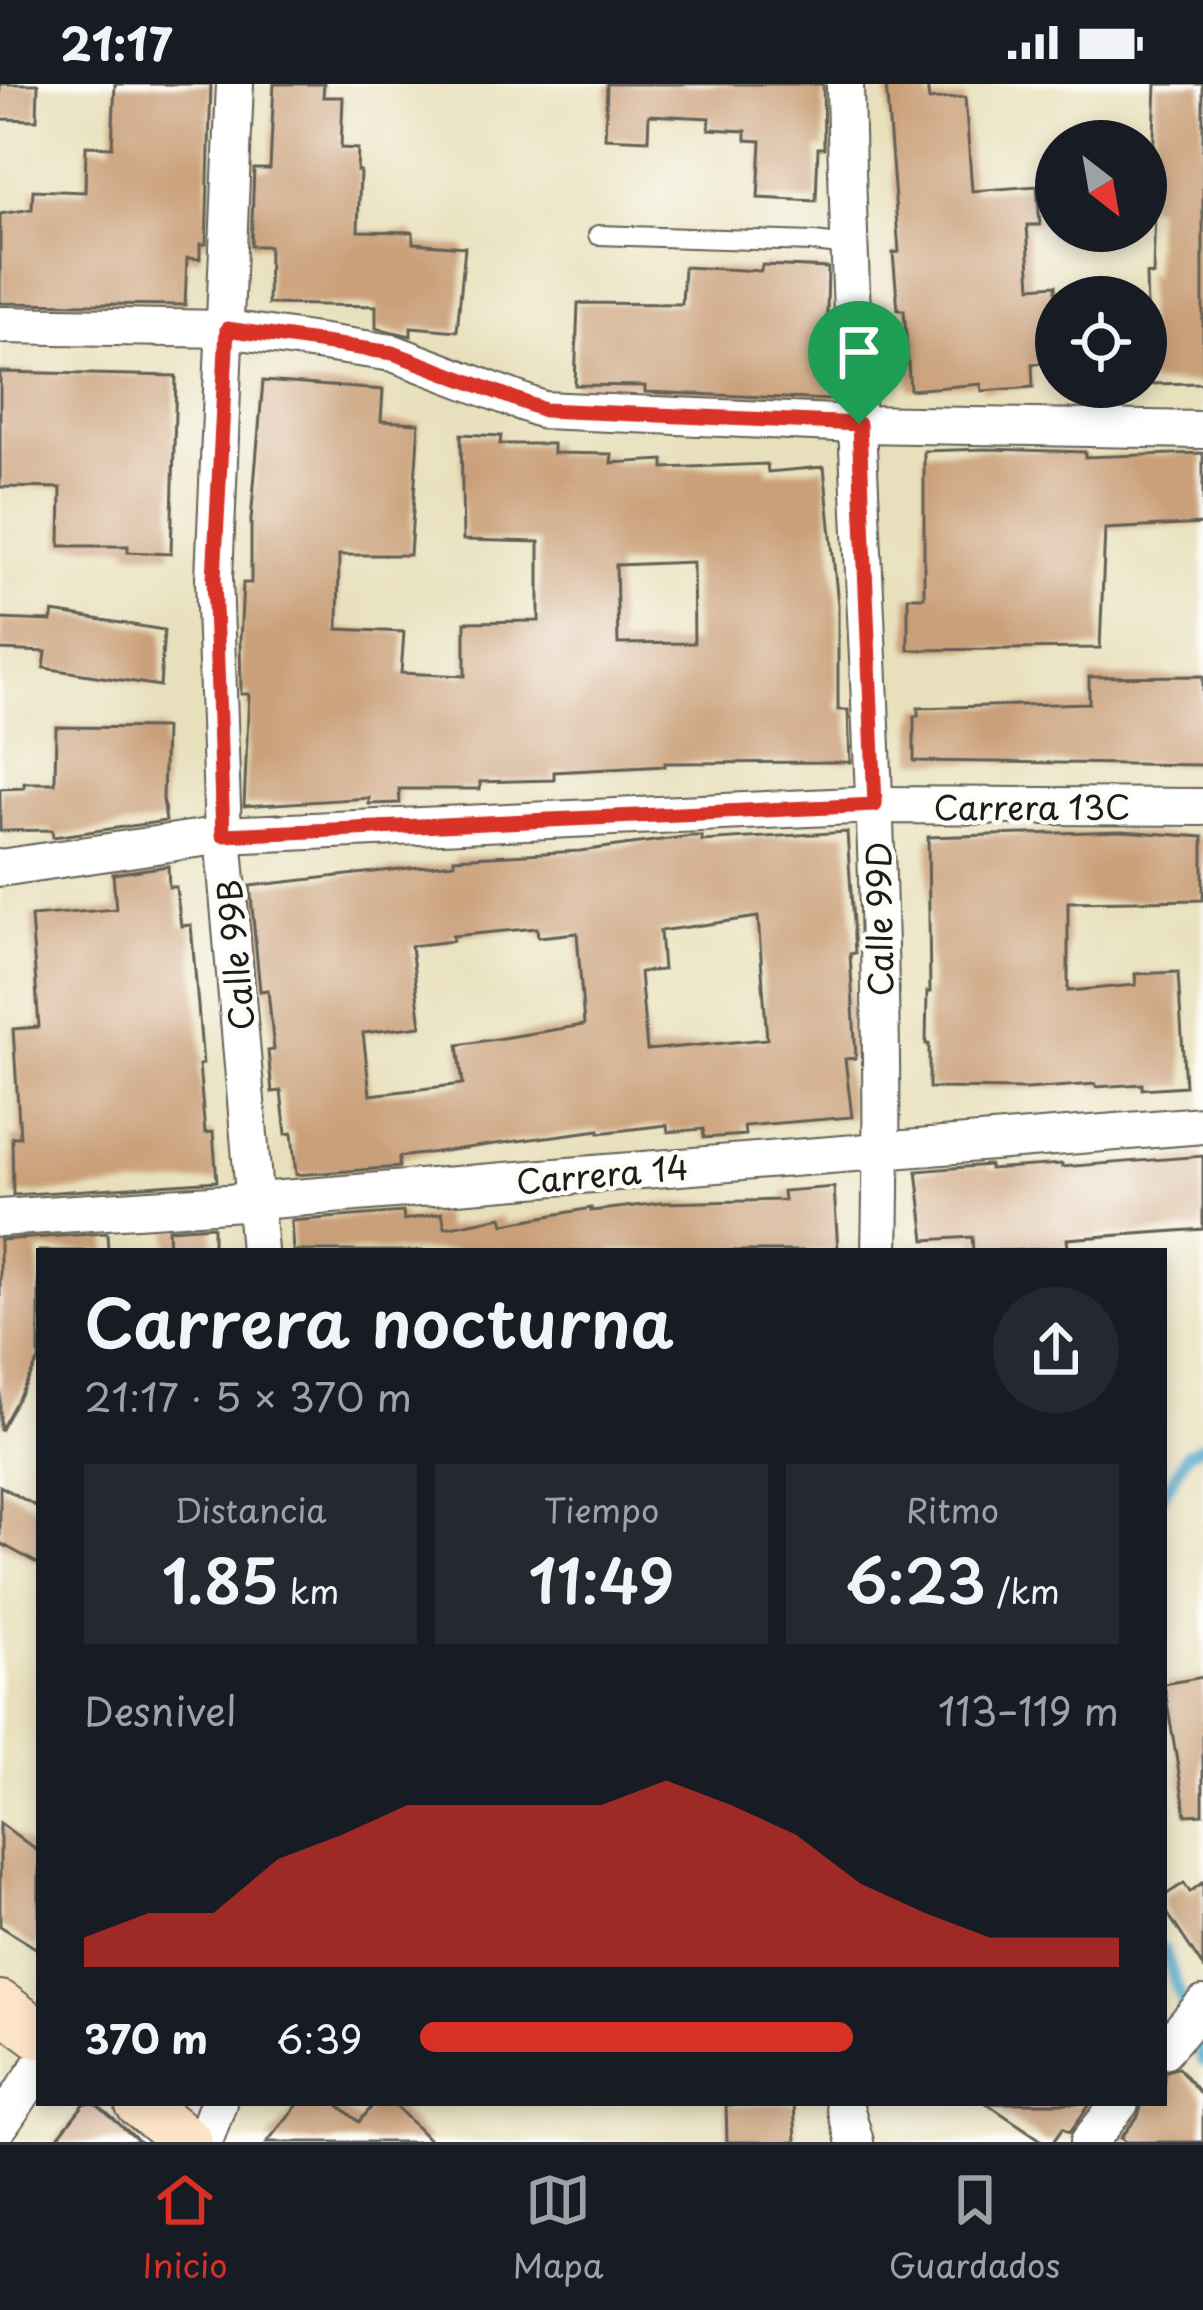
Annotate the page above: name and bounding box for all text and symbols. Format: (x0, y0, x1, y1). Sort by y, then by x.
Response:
text: 21:17 (60, 8, 172, 76)
north arrow (1035, 120, 1167, 252)
map controls (1035, 120, 1167, 408)
button: locate (1035, 276, 1167, 408)
pin (808, 301, 910, 424)
icon: arrive (826, 319, 892, 385)
street label: Carrera 13C (934, 781, 1130, 831)
street label: Calle 99D (852, 841, 904, 997)
street label: Calle 99B (203, 877, 265, 1033)
street label: Carrera 14 (514, 1141, 690, 1205)
text: Carrera nocturna (84, 1271, 674, 1370)
button: share (993, 1287, 1119, 1413)
text: 21:17 · 5 × 370 m (84, 1366, 412, 1425)
text: Distancia (174, 1484, 327, 1534)
text: Tiempo (544, 1484, 659, 1534)
text: Ritmo (906, 1484, 999, 1534)
text: 1.85 (162, 1534, 279, 1624)
text: 11:49 (529, 1534, 674, 1624)
text: 6:23 (845, 1534, 986, 1624)
text: km (279, 1565, 339, 1615)
text: /km (986, 1565, 1060, 1615)
text: Desnivel (84, 1680, 236, 1739)
text: 113–119 m (938, 1680, 1119, 1739)
text: 370 m (84, 2008, 208, 2067)
text: 6:39 (276, 2008, 362, 2067)
tab: Inicio (143, 2167, 228, 2289)
tab: Mapa (513, 2167, 604, 2289)
tab: Guardados (889, 2167, 1060, 2289)

